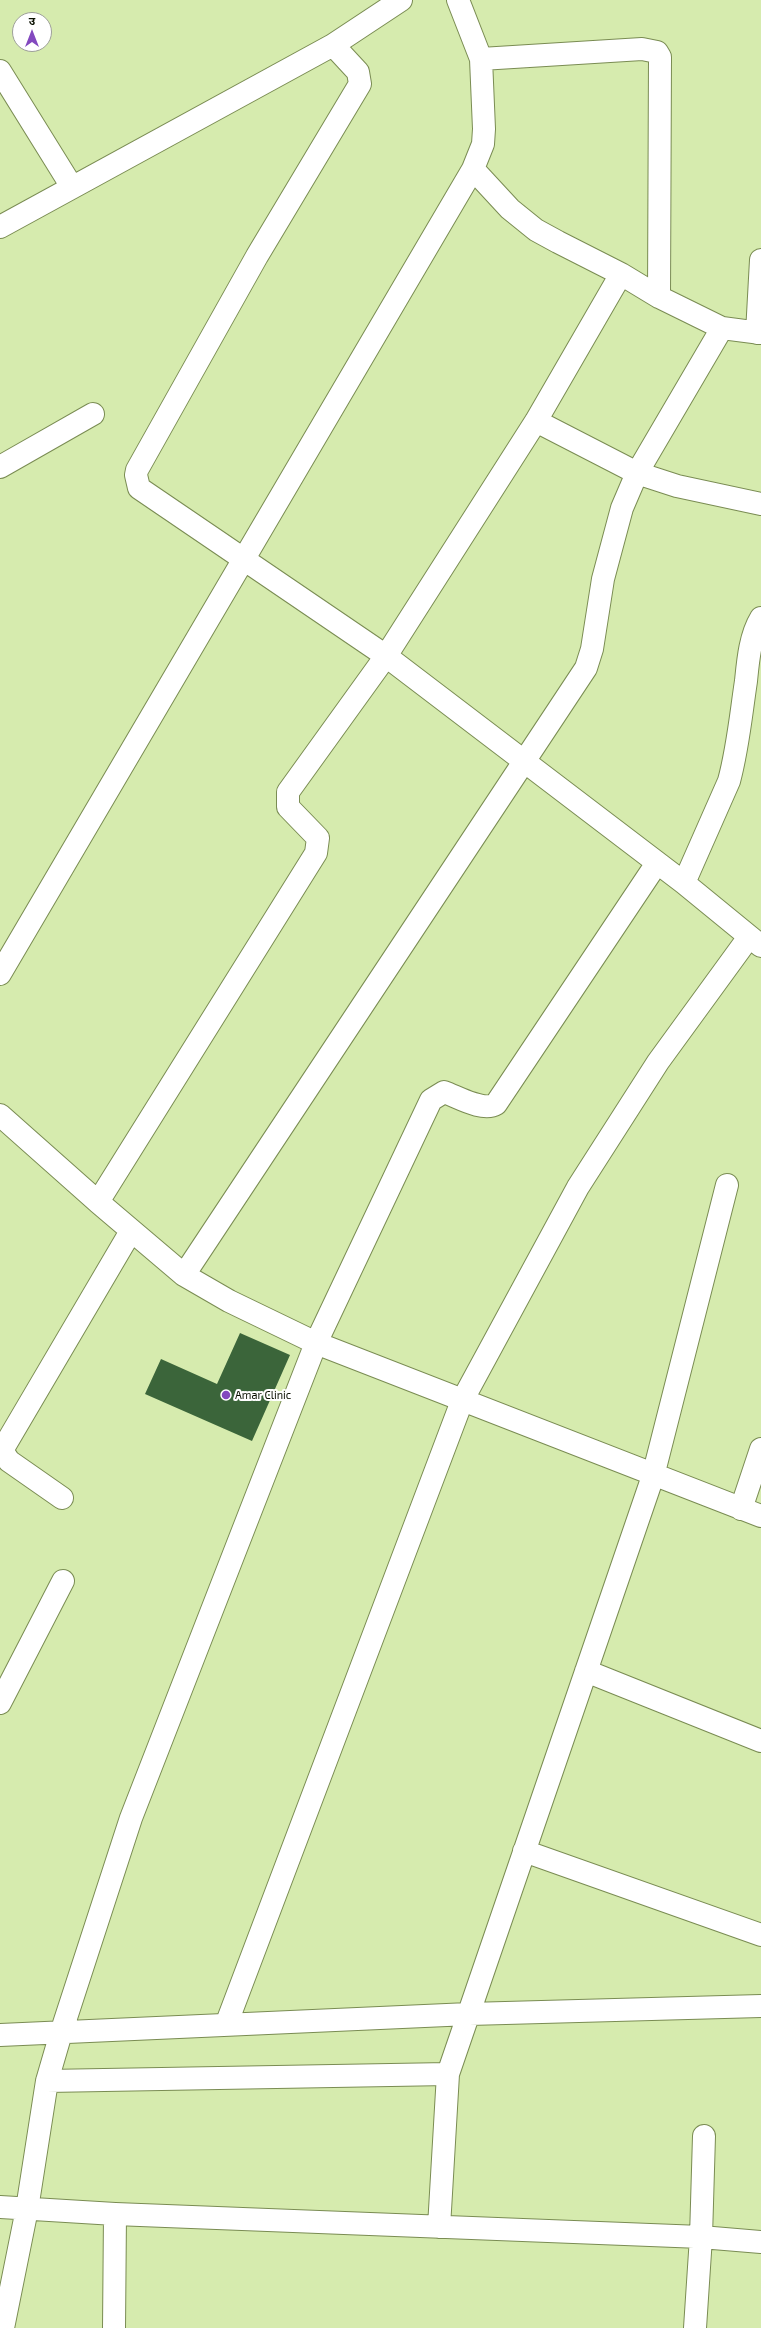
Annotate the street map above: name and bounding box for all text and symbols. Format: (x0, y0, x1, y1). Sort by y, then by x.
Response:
north arrow (12, 12, 52, 52)
text: उ (29, 14, 35, 27)
place label: Amar Clinic (235, 1388, 291, 1402)
marker: Amar Clinic (220, 1389, 232, 1401)

